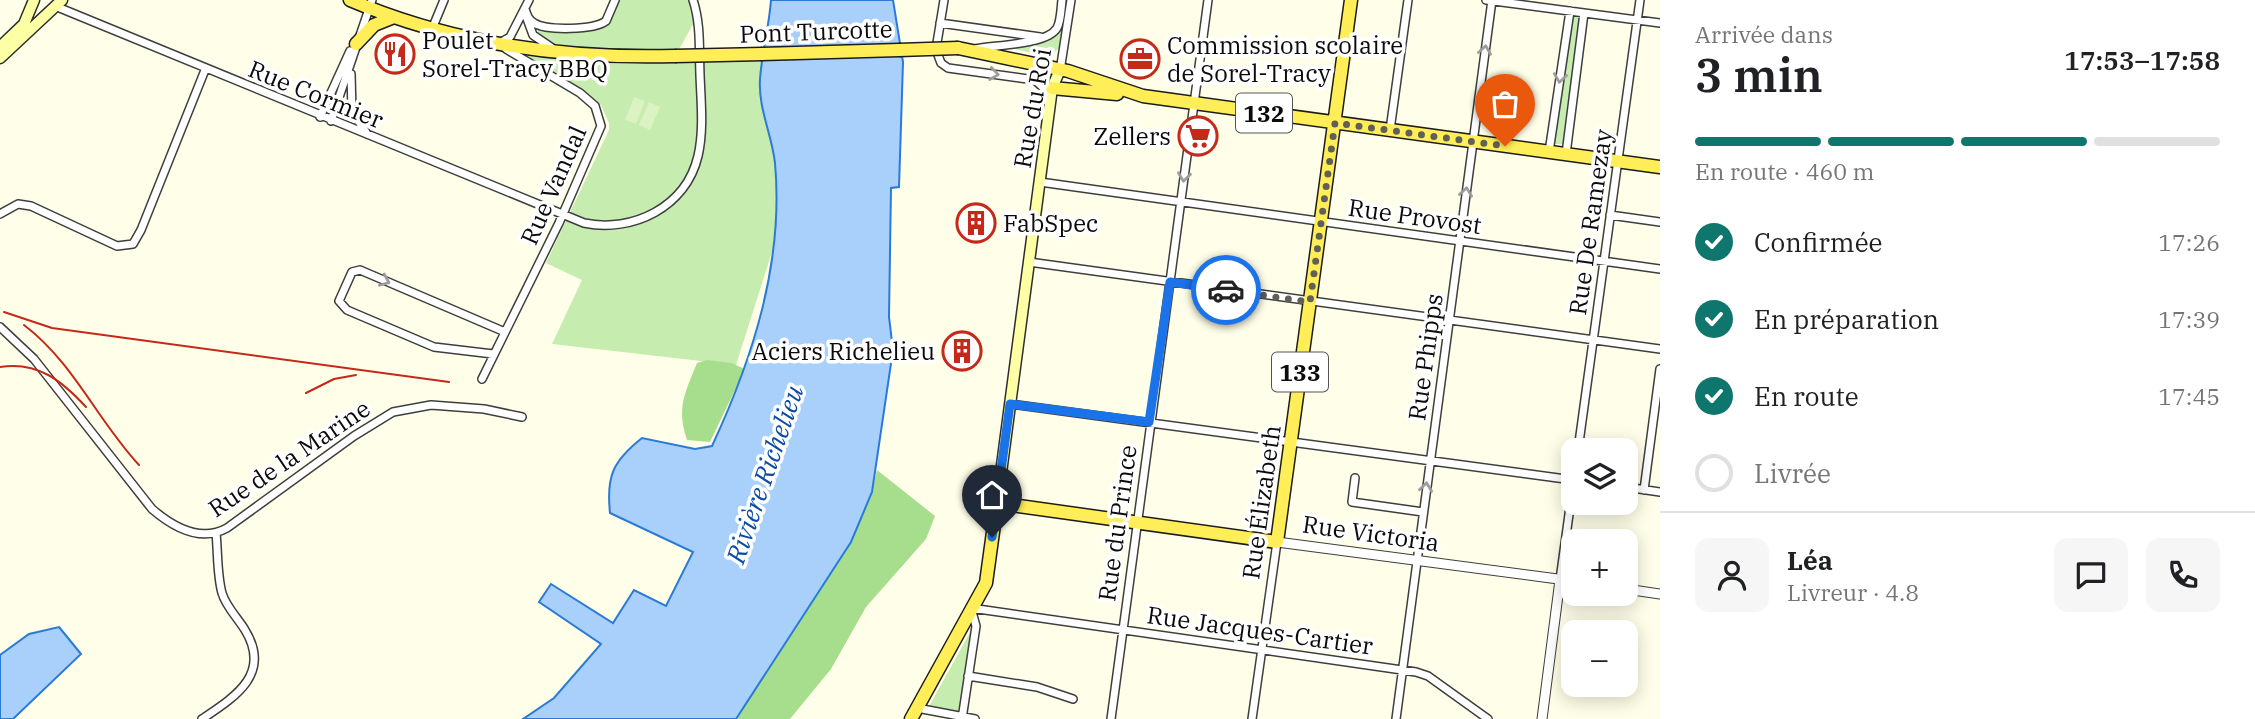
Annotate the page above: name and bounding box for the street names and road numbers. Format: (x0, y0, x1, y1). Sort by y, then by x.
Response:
street label: Pont Turcotte (739, 12, 893, 50)
street label: Rue du Roi (1006, 46, 1058, 170)
street label: Rue Cormier (244, 52, 388, 136)
road number: 132 (1236, 94, 1292, 132)
street label: Rue Vandal (513, 120, 593, 250)
street label: Rue De Ramezay (1561, 127, 1619, 317)
street label: Rue Provost (1346, 191, 1484, 241)
street label: Rue Phipps (1400, 291, 1450, 423)
road number: 133 (1272, 352, 1328, 392)
street label: Rue de la Marine (202, 392, 376, 524)
street label: Rue Élizabeth (1234, 423, 1288, 581)
street label: Rue du Prince (1090, 443, 1144, 603)
street label: Rue Victoria (1300, 508, 1442, 558)
street label: Rue Jacques-Cartier (1145, 598, 1375, 662)

